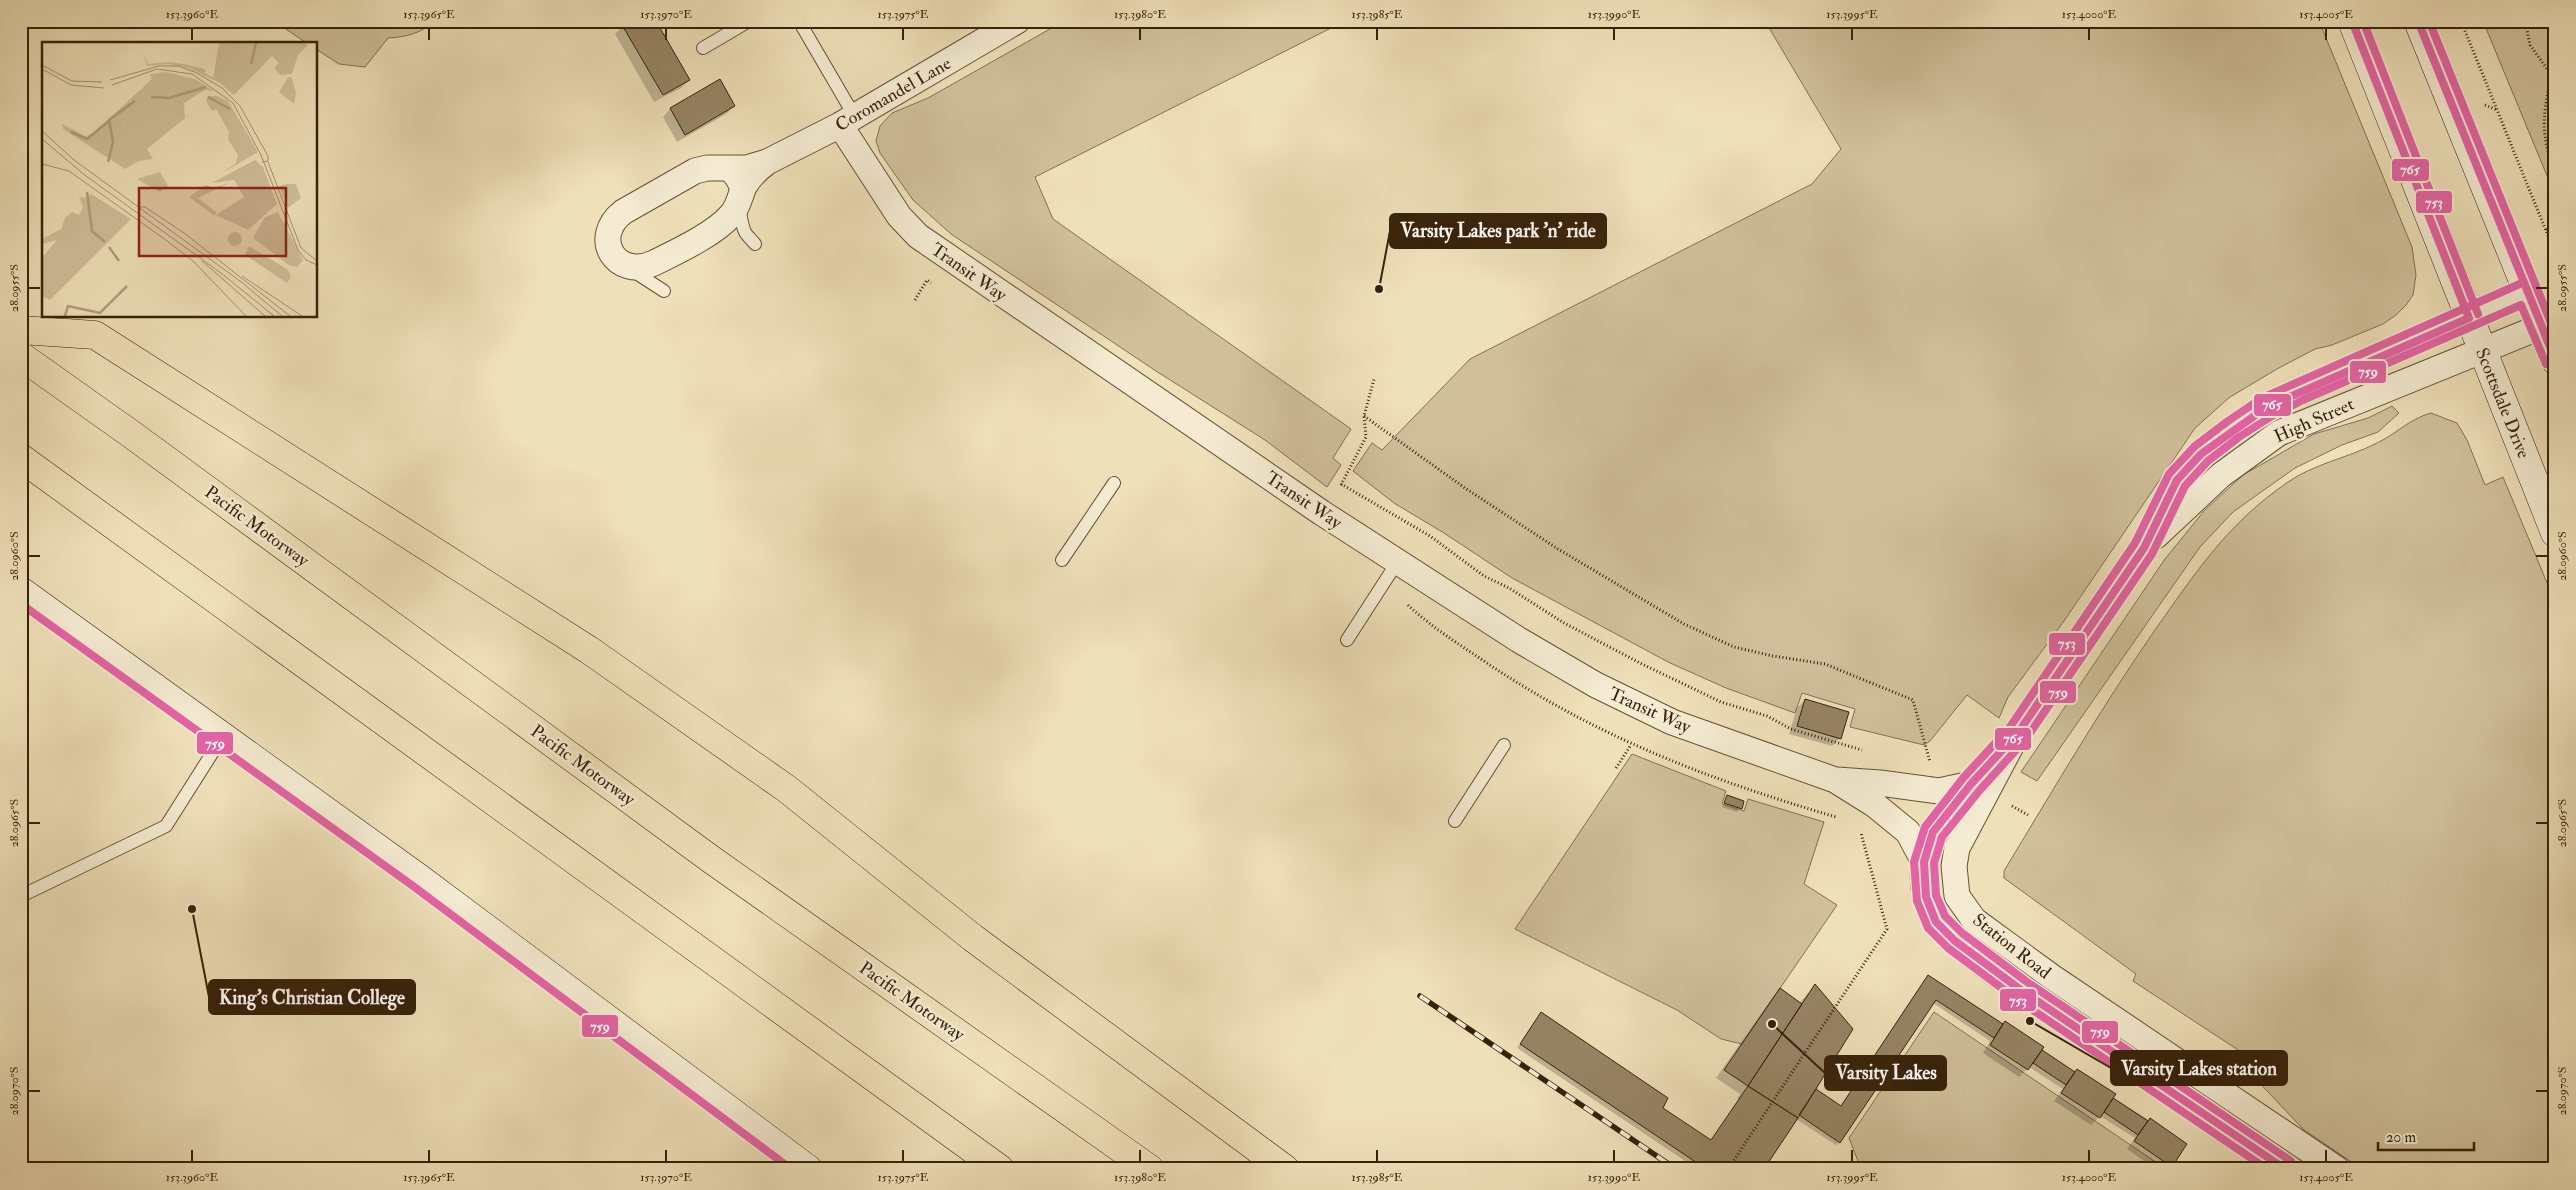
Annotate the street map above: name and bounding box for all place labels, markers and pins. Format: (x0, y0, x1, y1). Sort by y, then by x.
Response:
callout: Varsity Lakes park 'n' ride (1390, 214, 1606, 248)
callout: King's Christian College (209, 980, 415, 1014)
callout: Varsity Lakes station (2111, 1051, 2287, 1085)
callout: Varsity Lakes (1825, 1056, 1946, 1090)

